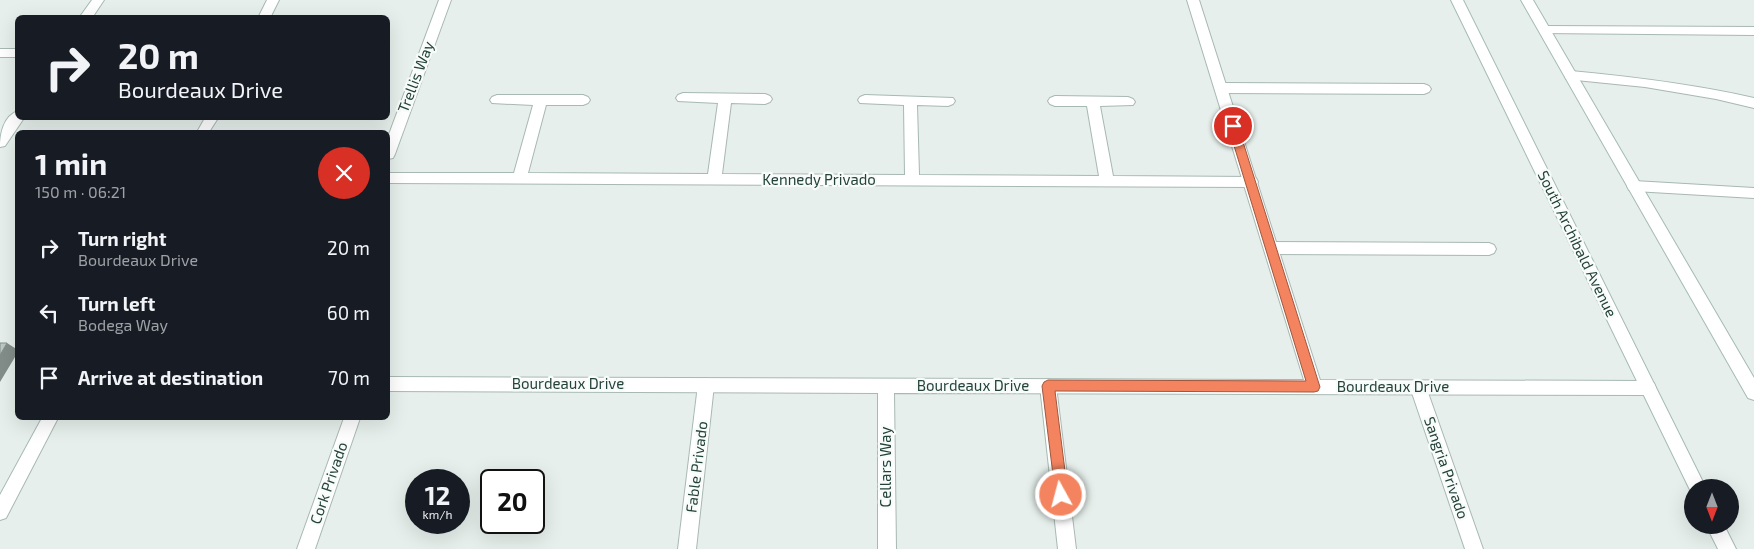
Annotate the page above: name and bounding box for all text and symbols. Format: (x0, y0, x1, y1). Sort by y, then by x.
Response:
text: 20 m (118, 34, 199, 76)
icon: right (35, 35, 100, 100)
street label: Trellis Way (393, 38, 437, 115)
text: Bourdeaux Drive (118, 76, 283, 102)
pin (1212, 105, 1254, 147)
icon: arrive (1219, 112, 1247, 140)
text: 1 min (35, 145, 107, 181)
button: close (318, 147, 370, 199)
street label: South Archibald Avenue (1535, 167, 1621, 320)
street label: Kennedy Privado (762, 170, 876, 188)
text: 150 m · 06:21 (35, 182, 126, 201)
text: Turn right (78, 227, 166, 250)
icon: right (35, 234, 63, 262)
text: 20 m (327, 236, 370, 259)
text: Bourdeaux Drive (78, 250, 198, 269)
text: Turn left (78, 292, 155, 315)
icon: left (35, 299, 63, 327)
text: 60 m (327, 301, 370, 324)
text: Bodega Way (78, 315, 168, 334)
icon: arrive (35, 364, 63, 392)
text: Arrive at destination (78, 366, 263, 389)
text: 70 m (328, 366, 370, 389)
street label: Bourdeaux Drive (512, 374, 624, 392)
street label: Bourdeaux Drive (917, 376, 1029, 394)
street label: Bourdeaux Drive (1337, 377, 1449, 395)
street label: Sangria Privado (1421, 414, 1473, 521)
street label: Fable Privado (681, 420, 711, 514)
street label: Cellars Way (876, 427, 894, 507)
street label: Cork Privado (306, 439, 351, 526)
position arrow (1034, 468, 1086, 520)
speed limit sign: 20 (480, 469, 545, 534)
north arrow (1684, 479, 1739, 534)
map controls (1684, 479, 1739, 534)
text: 12 (425, 480, 450, 510)
text: km/h (423, 507, 452, 521)

